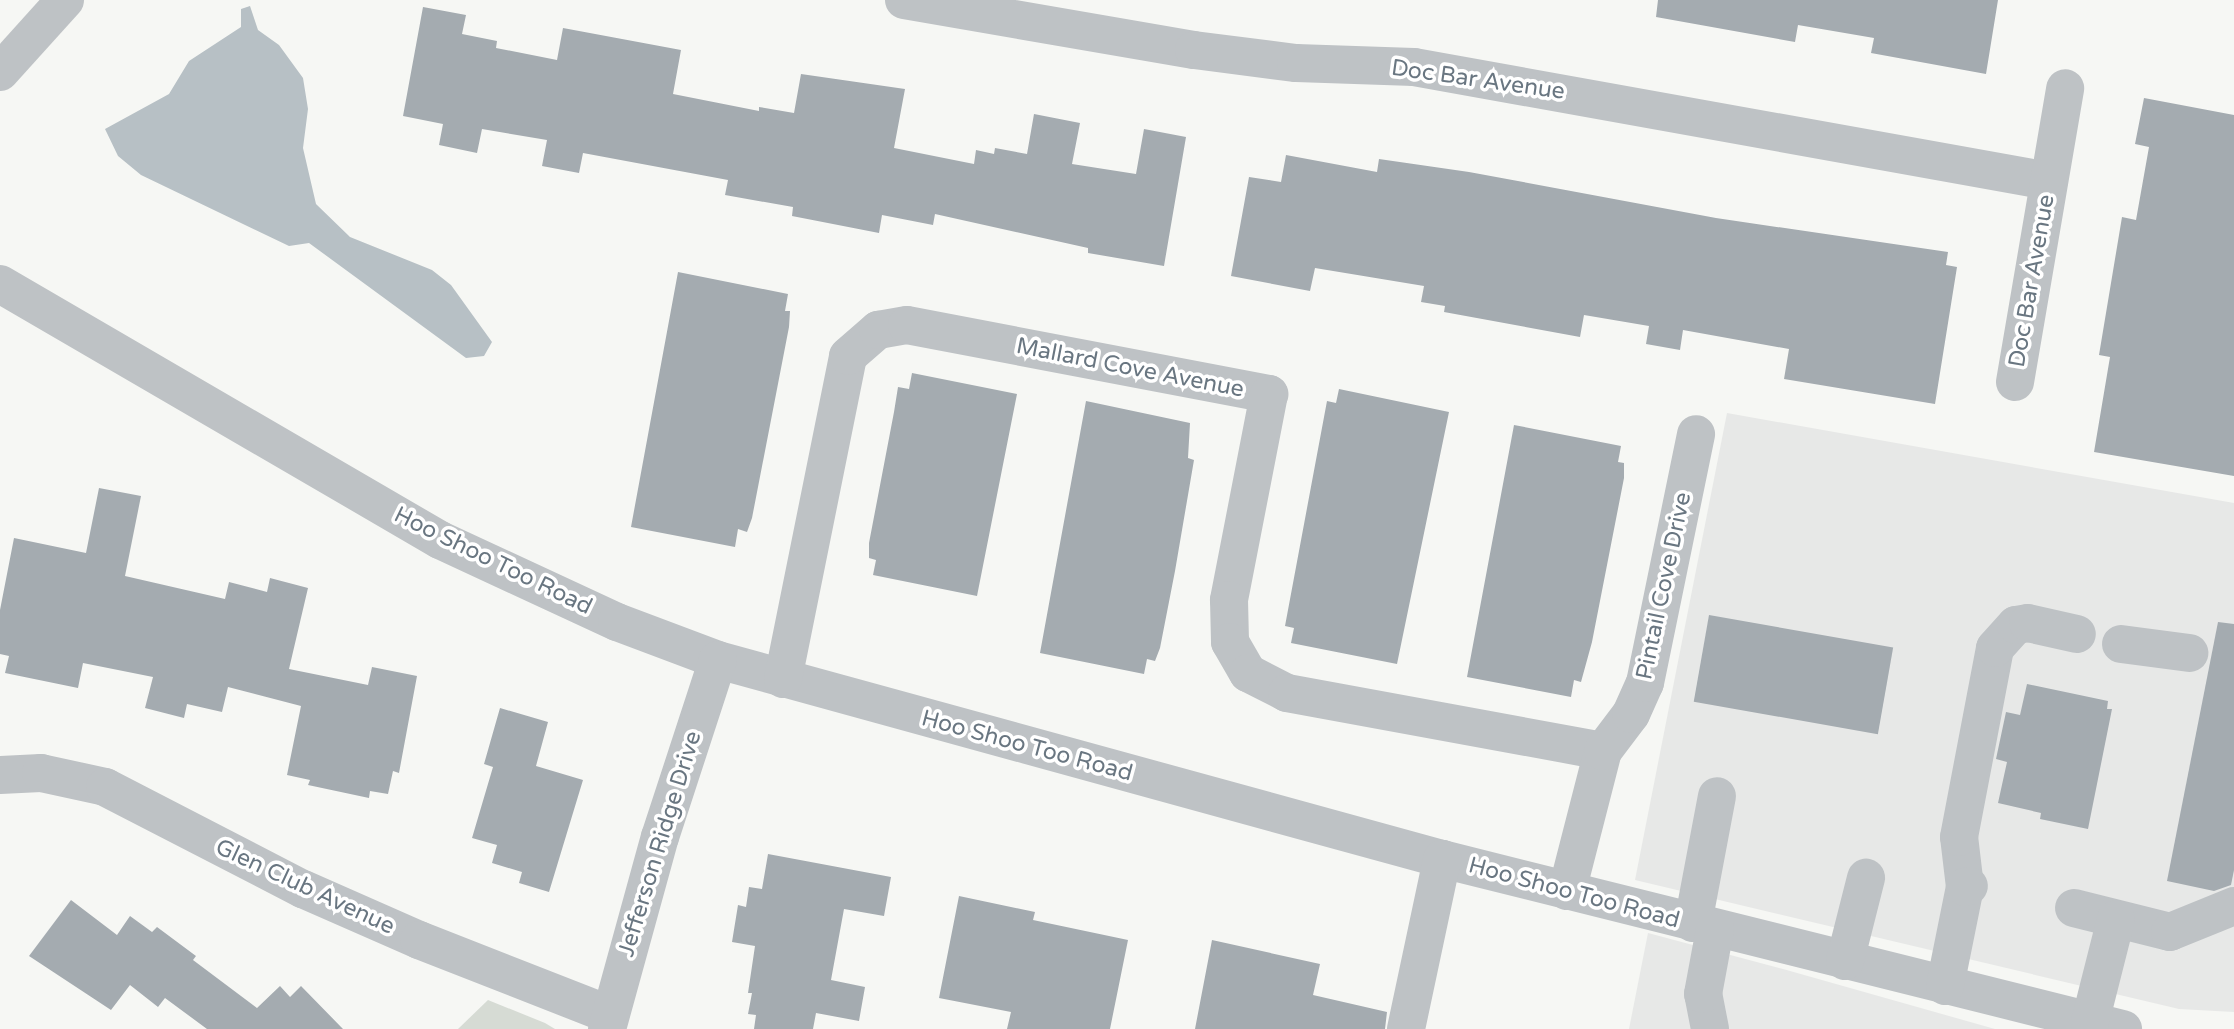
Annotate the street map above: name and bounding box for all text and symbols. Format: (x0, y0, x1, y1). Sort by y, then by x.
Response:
street label: Doc Bar Avenue (1389, 54, 1567, 106)
street label: Doc Bar Avenue (2003, 192, 2061, 370)
street label: Mallard Cove Avenue (1014, 332, 1246, 404)
street label: Pintail Cove Drive (1631, 490, 1697, 682)
street label: Hoo Shoo Too Road (389, 501, 597, 621)
street label: Hoo Shoo Too Road (919, 705, 1135, 787)
street label: Jefferson Ridge Drive (613, 728, 707, 960)
street label: Glen Club Avenue (211, 833, 399, 941)
street label: Hoo Shoo Too Road (1466, 852, 1682, 934)

